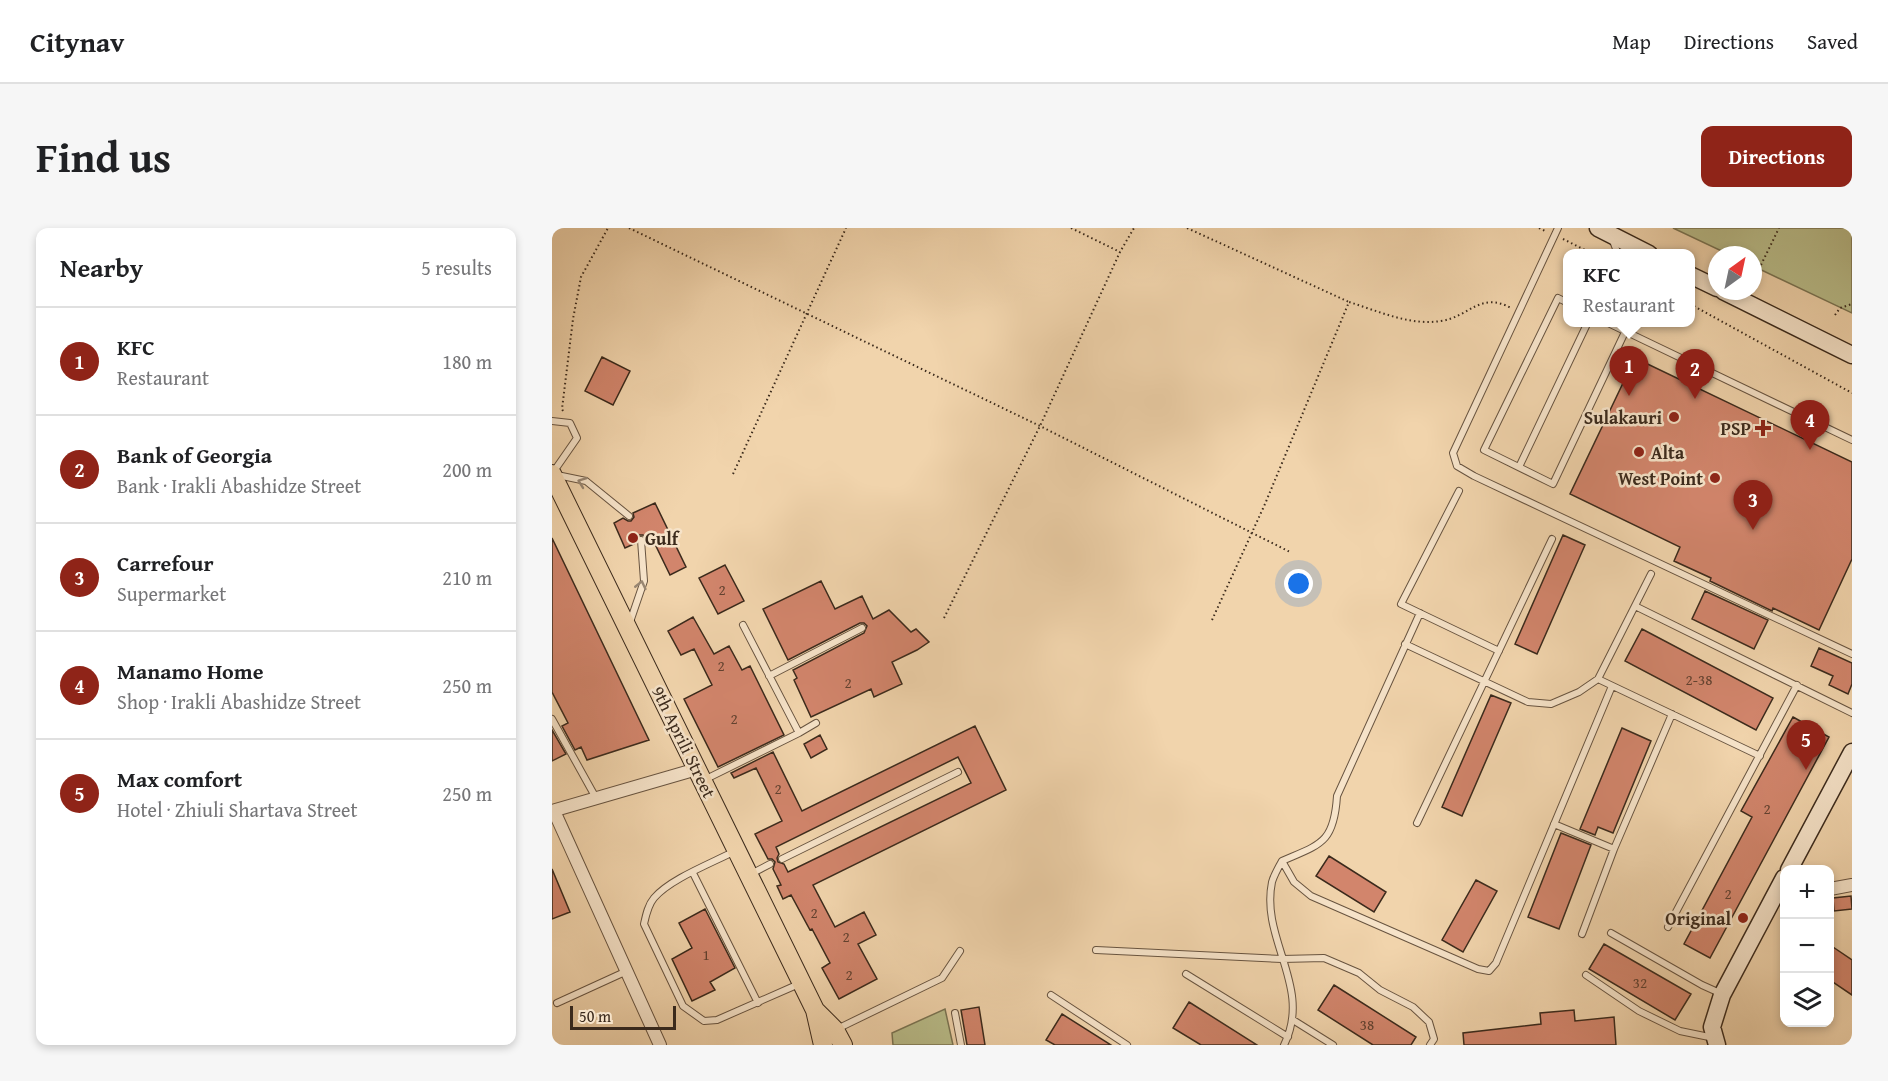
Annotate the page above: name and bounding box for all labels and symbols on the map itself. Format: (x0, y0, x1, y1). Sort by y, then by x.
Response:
north arrow (1708, 246, 1762, 300)
pin: 1 (1610, 346, 1648, 396)
pin: 2 (1676, 350, 1714, 399)
pin: 4 (1790, 400, 1830, 450)
place label: Sulakauri (1584, 404, 1662, 431)
marker: Sulakauri (1667, 410, 1681, 424)
place label: PSP (1721, 415, 1751, 442)
marker: PSP (1756, 421, 1770, 435)
place label: Alta (1651, 439, 1685, 466)
marker: Alta (1632, 445, 1646, 459)
place label: West Point (1618, 465, 1703, 492)
marker: West Point (1708, 471, 1722, 485)
one-way arrow (577, 476, 587, 489)
pin: 3 (1734, 480, 1772, 530)
place label: Gulf (645, 525, 681, 552)
marker: Gulf (626, 531, 640, 545)
your location (1284, 569, 1313, 598)
house number: 2 (718, 579, 726, 600)
one-way arrow (634, 580, 647, 590)
house number: 2 (717, 655, 725, 676)
house number: 2-38 (1686, 669, 1712, 690)
house number: 2 (844, 672, 852, 693)
street label: 9th Aprili Street (645, 681, 723, 803)
house number: 2 (730, 708, 738, 729)
pin: 5 (1786, 720, 1826, 770)
house number: 2 (774, 778, 782, 799)
house number: 2 (1763, 798, 1771, 819)
house number: 2 (1724, 883, 1732, 904)
house number: 2 (810, 902, 818, 923)
place label: Original (1665, 905, 1731, 932)
marker: Original (1736, 911, 1750, 925)
house number: 2 (842, 926, 850, 947)
house number: 1 (702, 944, 710, 965)
house number: 2 (845, 964, 853, 985)
house number: 32 (1633, 972, 1647, 993)
scale bar (570, 1003, 676, 1030)
house number: 38 (1360, 1014, 1374, 1035)

